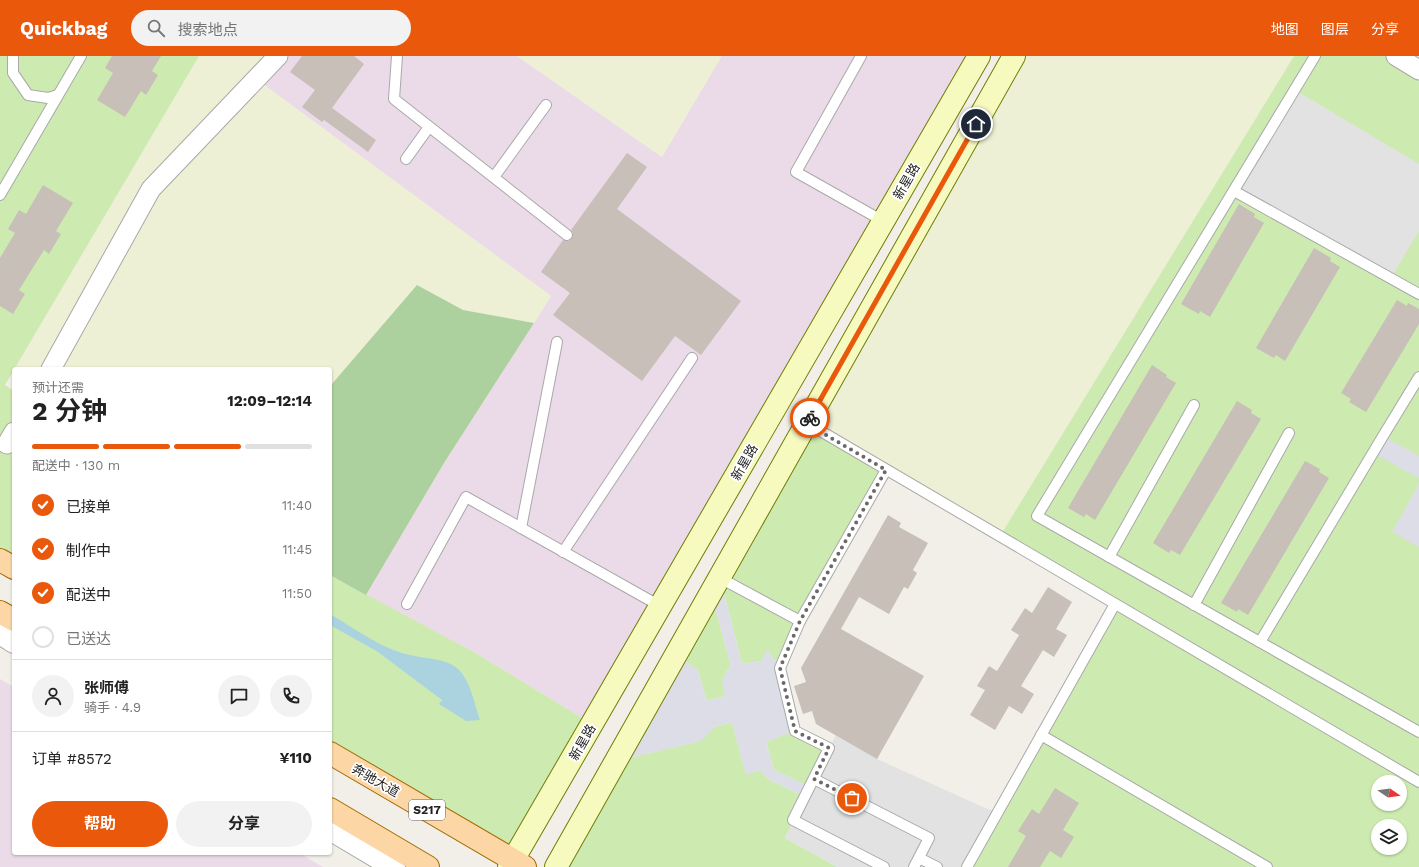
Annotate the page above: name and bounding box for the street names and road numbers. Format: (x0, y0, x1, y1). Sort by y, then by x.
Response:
street label: 新星路 (890, 161, 923, 202)
street label: 新星路 (728, 442, 761, 483)
street label: 新星路 (566, 722, 599, 763)
street label: 奔驰大道 (349, 761, 402, 800)
road number: S217 (409, 800, 445, 820)

